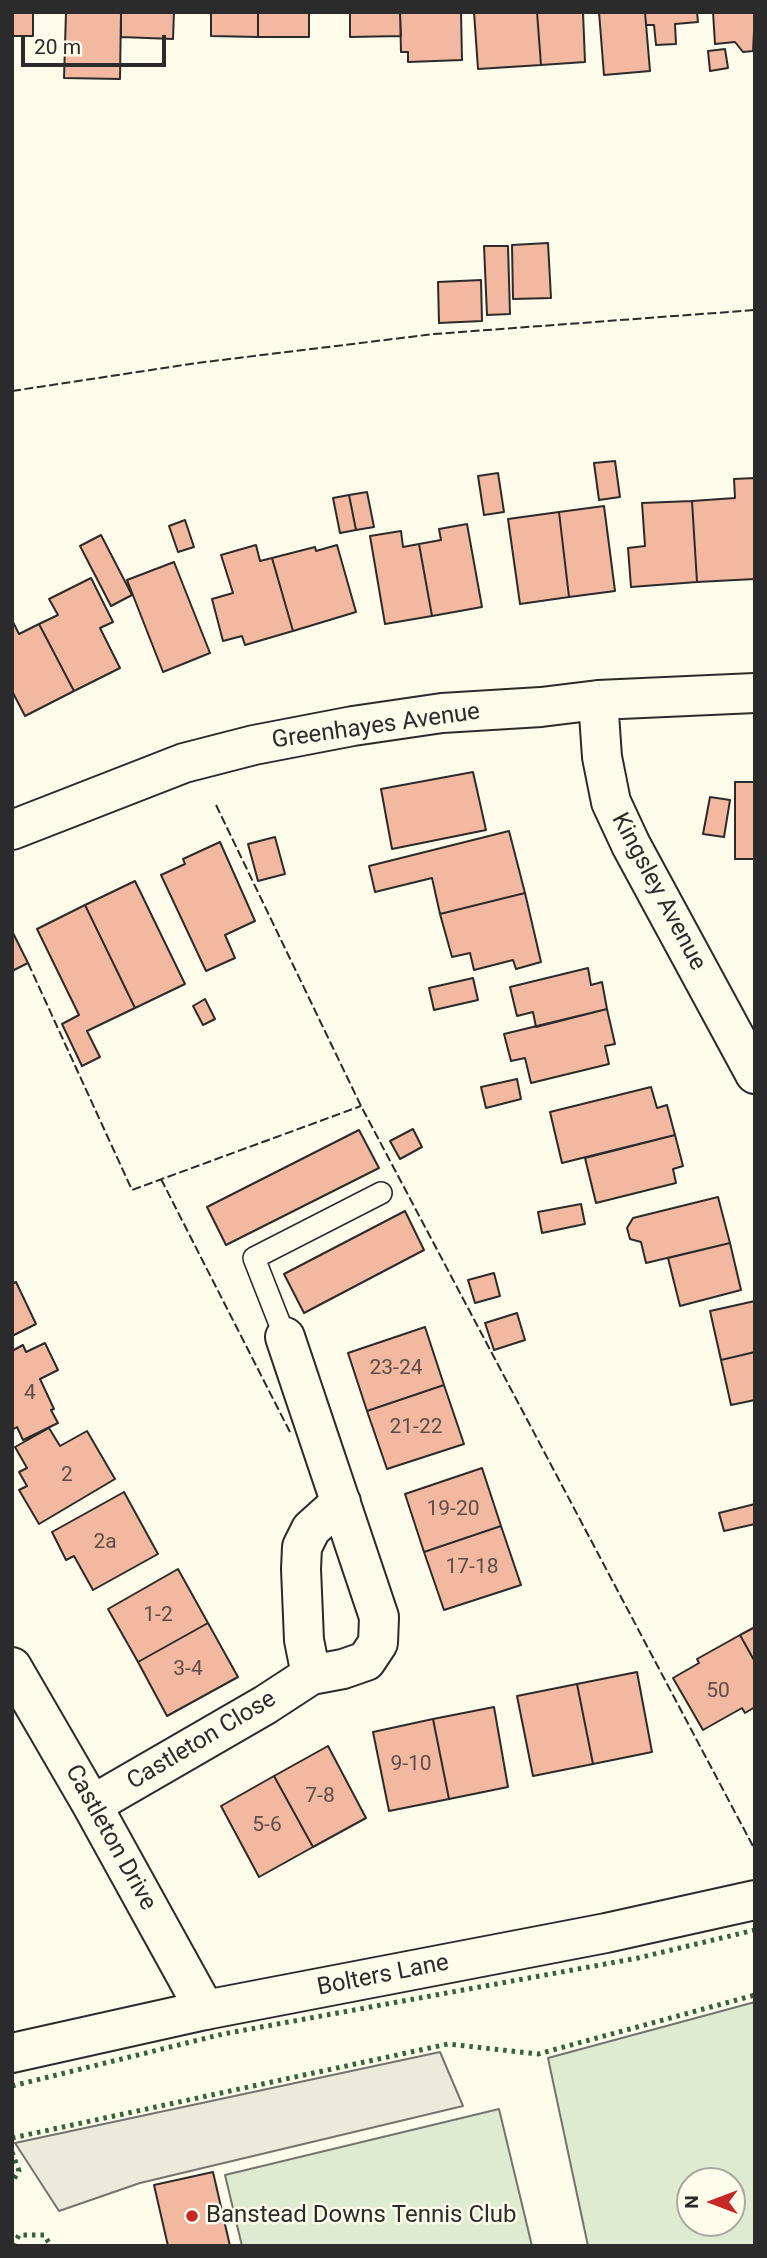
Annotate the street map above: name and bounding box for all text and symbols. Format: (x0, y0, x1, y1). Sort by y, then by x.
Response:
scale bar (24, 21, 170, 65)
text: 20 m (34, 35, 81, 59)
street label: Greenhayes Avenue (270, 698, 482, 756)
street label: Kingsley Avenue (604, 808, 712, 976)
house number: 23-24 (369, 1356, 423, 1382)
house number: 4 (24, 1381, 36, 1407)
house number: 21-22 (389, 1415, 443, 1441)
house number: 2 (61, 1463, 73, 1489)
house number: 19-20 (426, 1497, 480, 1523)
house number: 2a (93, 1530, 117, 1556)
house number: 17-18 (445, 1555, 499, 1581)
house number: 1-2 (143, 1603, 173, 1629)
house number: 3-4 (173, 1657, 203, 1683)
house number: 50 (706, 1679, 730, 1705)
street label: Castleton Close (122, 1685, 282, 1797)
house number: 9-10 (390, 1752, 432, 1778)
street label: Castleton Drive (58, 1760, 162, 1916)
house number: 7-8 (305, 1784, 335, 1810)
house number: 5-6 (252, 1813, 282, 1839)
street label: Bolters Lane (315, 1949, 451, 2003)
north arrow (676, 2167, 746, 2237)
text: N (680, 2195, 703, 2209)
place label: Banstead Downs Tennis Club (206, 2202, 517, 2230)
marker: Banstead Downs Tennis Club (184, 2208, 200, 2224)

